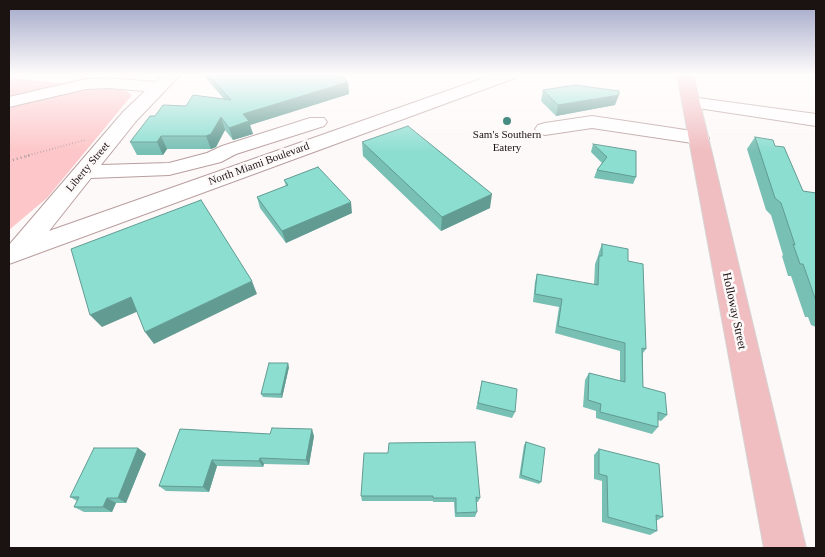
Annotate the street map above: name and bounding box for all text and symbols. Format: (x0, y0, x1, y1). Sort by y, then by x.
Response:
marker: Sam's Southern Eatery (501, 115, 513, 127)
place label: Sam's Southern Eatery (473, 128, 541, 154)
street label: Liberty Street (63, 139, 113, 195)
street label: North Miami Boulevard (207, 140, 311, 188)
street label: Holloway Street (719, 271, 749, 351)

